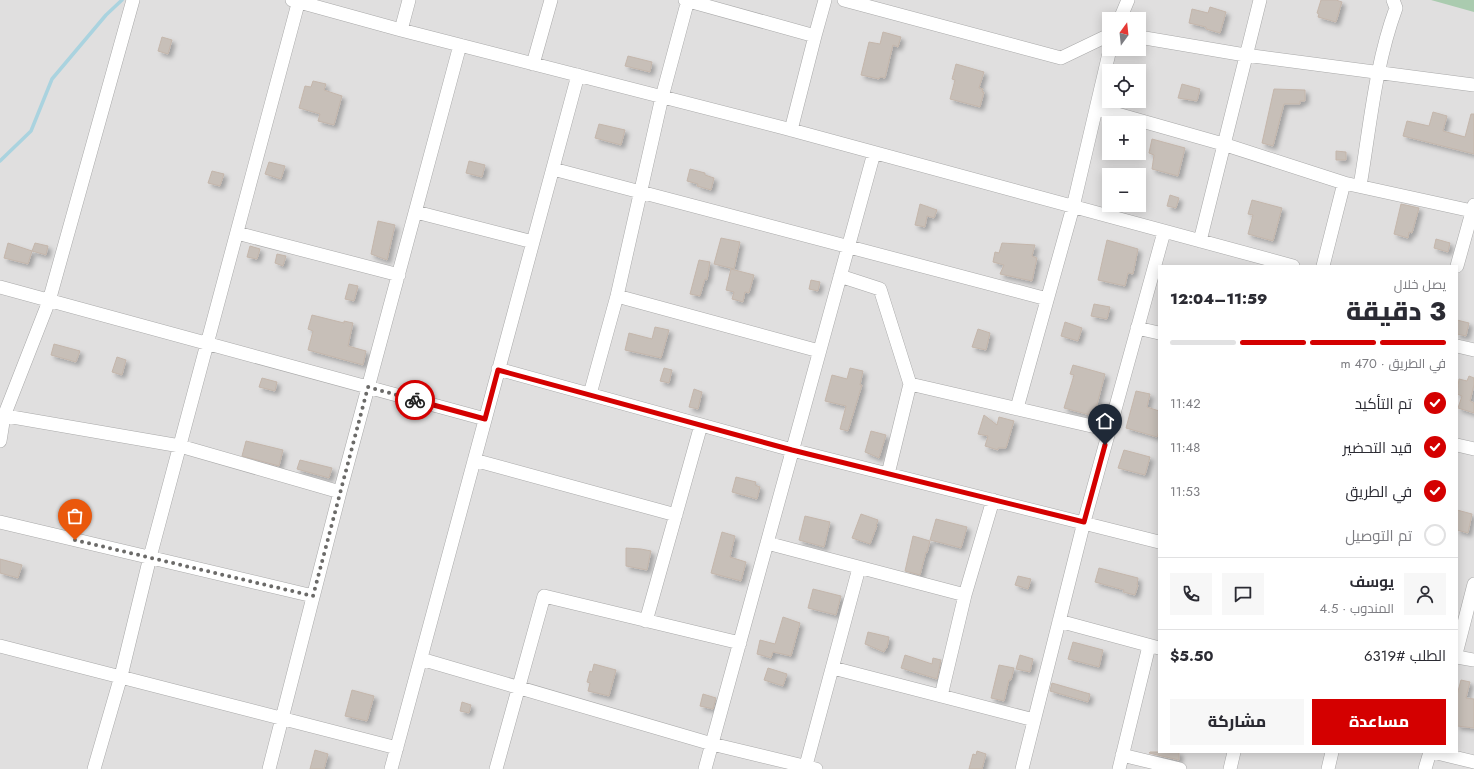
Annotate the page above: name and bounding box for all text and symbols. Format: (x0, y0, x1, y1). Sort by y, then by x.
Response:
north arrow (1102, 12, 1146, 56)
map controls (1102, 12, 1146, 212)
button: locate (1102, 64, 1146, 108)
button: + (1102, 116, 1146, 160)
button: − (1102, 168, 1146, 212)
text: يصل خلال (1394, 275, 1446, 294)
text: 11:59–12:04 (1170, 288, 1267, 310)
text: 3 دقيقة (1346, 292, 1446, 330)
text: في الطريق · 470 m (1340, 354, 1446, 373)
courier (395, 380, 435, 420)
icon: bike (404, 389, 426, 411)
icon: check (1424, 392, 1446, 414)
text: تم التأكيد (1355, 393, 1412, 415)
text: 11:42 (1170, 394, 1201, 413)
pin (1088, 404, 1122, 445)
icon: home (1094, 410, 1116, 432)
icon: check (1424, 436, 1446, 458)
text: قيد التحضير (1343, 437, 1412, 459)
text: 11:48 (1170, 438, 1200, 457)
icon: check (1424, 480, 1446, 502)
text: في الطريق (1346, 481, 1412, 503)
text: 11:53 (1170, 482, 1200, 501)
pin (58, 499, 92, 540)
icon: bag (64, 505, 86, 527)
text: تم التوصيل (1345, 525, 1412, 547)
text: يوسف (1349, 571, 1394, 593)
button: phone (1170, 573, 1212, 615)
button: chat (1222, 573, 1264, 615)
button: person (1404, 573, 1446, 615)
text: المندوب · 4.5 (1320, 599, 1394, 618)
text: $5.50 (1170, 645, 1213, 667)
text: الطلب #6319 (1364, 645, 1446, 667)
button: مشاركة (1170, 699, 1304, 745)
button: مساعدة (1312, 699, 1446, 745)

